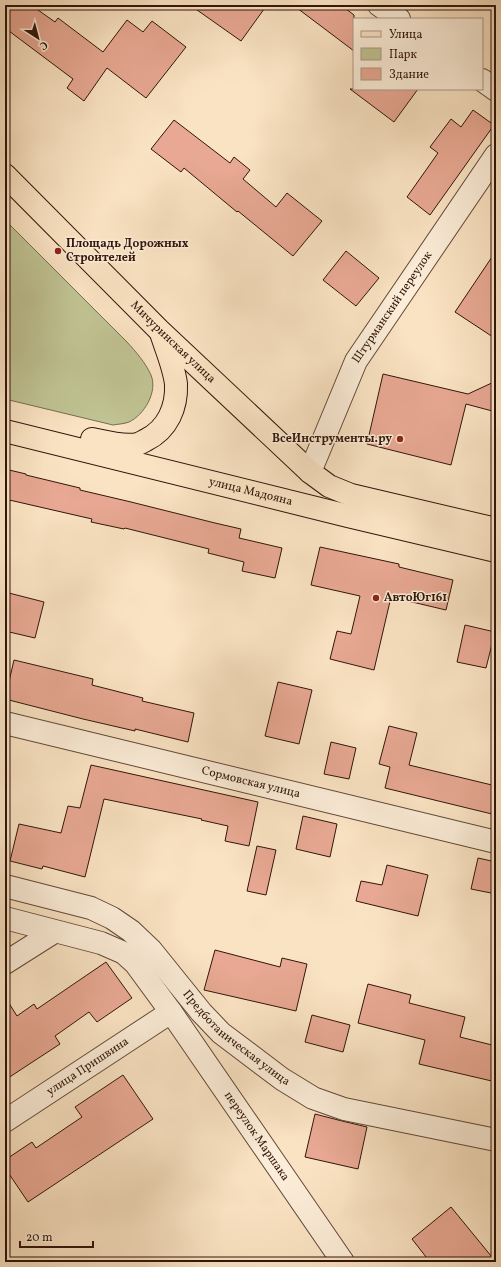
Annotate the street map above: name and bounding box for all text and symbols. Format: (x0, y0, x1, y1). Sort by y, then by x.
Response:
north arrow (18, 18, 58, 58)
legend (353, 18, 483, 90)
text: Улица (389, 27, 422, 43)
text: С (36, 37, 50, 53)
text: Парк (389, 47, 417, 63)
text: Здание (389, 67, 429, 83)
place label: Площадь Дорожных Строителей (66, 236, 189, 266)
marker: Площадь Дорожных Строителей (53, 246, 63, 256)
street label: Штурманский переулок (349, 248, 437, 366)
street label: Мичуринская улица (127, 298, 219, 387)
place label: ВсеИнструменты.ру (272, 431, 392, 447)
marker: ВсеИнструменты.ру (395, 434, 405, 444)
street label: улица Мадояна (207, 474, 294, 510)
place label: АвтоЮг161 (384, 590, 447, 606)
marker: АвтоЮг161 (371, 593, 381, 603)
street label: Сормовская улица (200, 763, 302, 802)
street label: Предботаническая улица (178, 987, 293, 1090)
street label: улица Пришвина (43, 1034, 132, 1100)
street label: переулок Маршака (220, 1089, 293, 1184)
scale bar (20, 1223, 93, 1249)
text: 20 m (26, 1230, 53, 1246)

